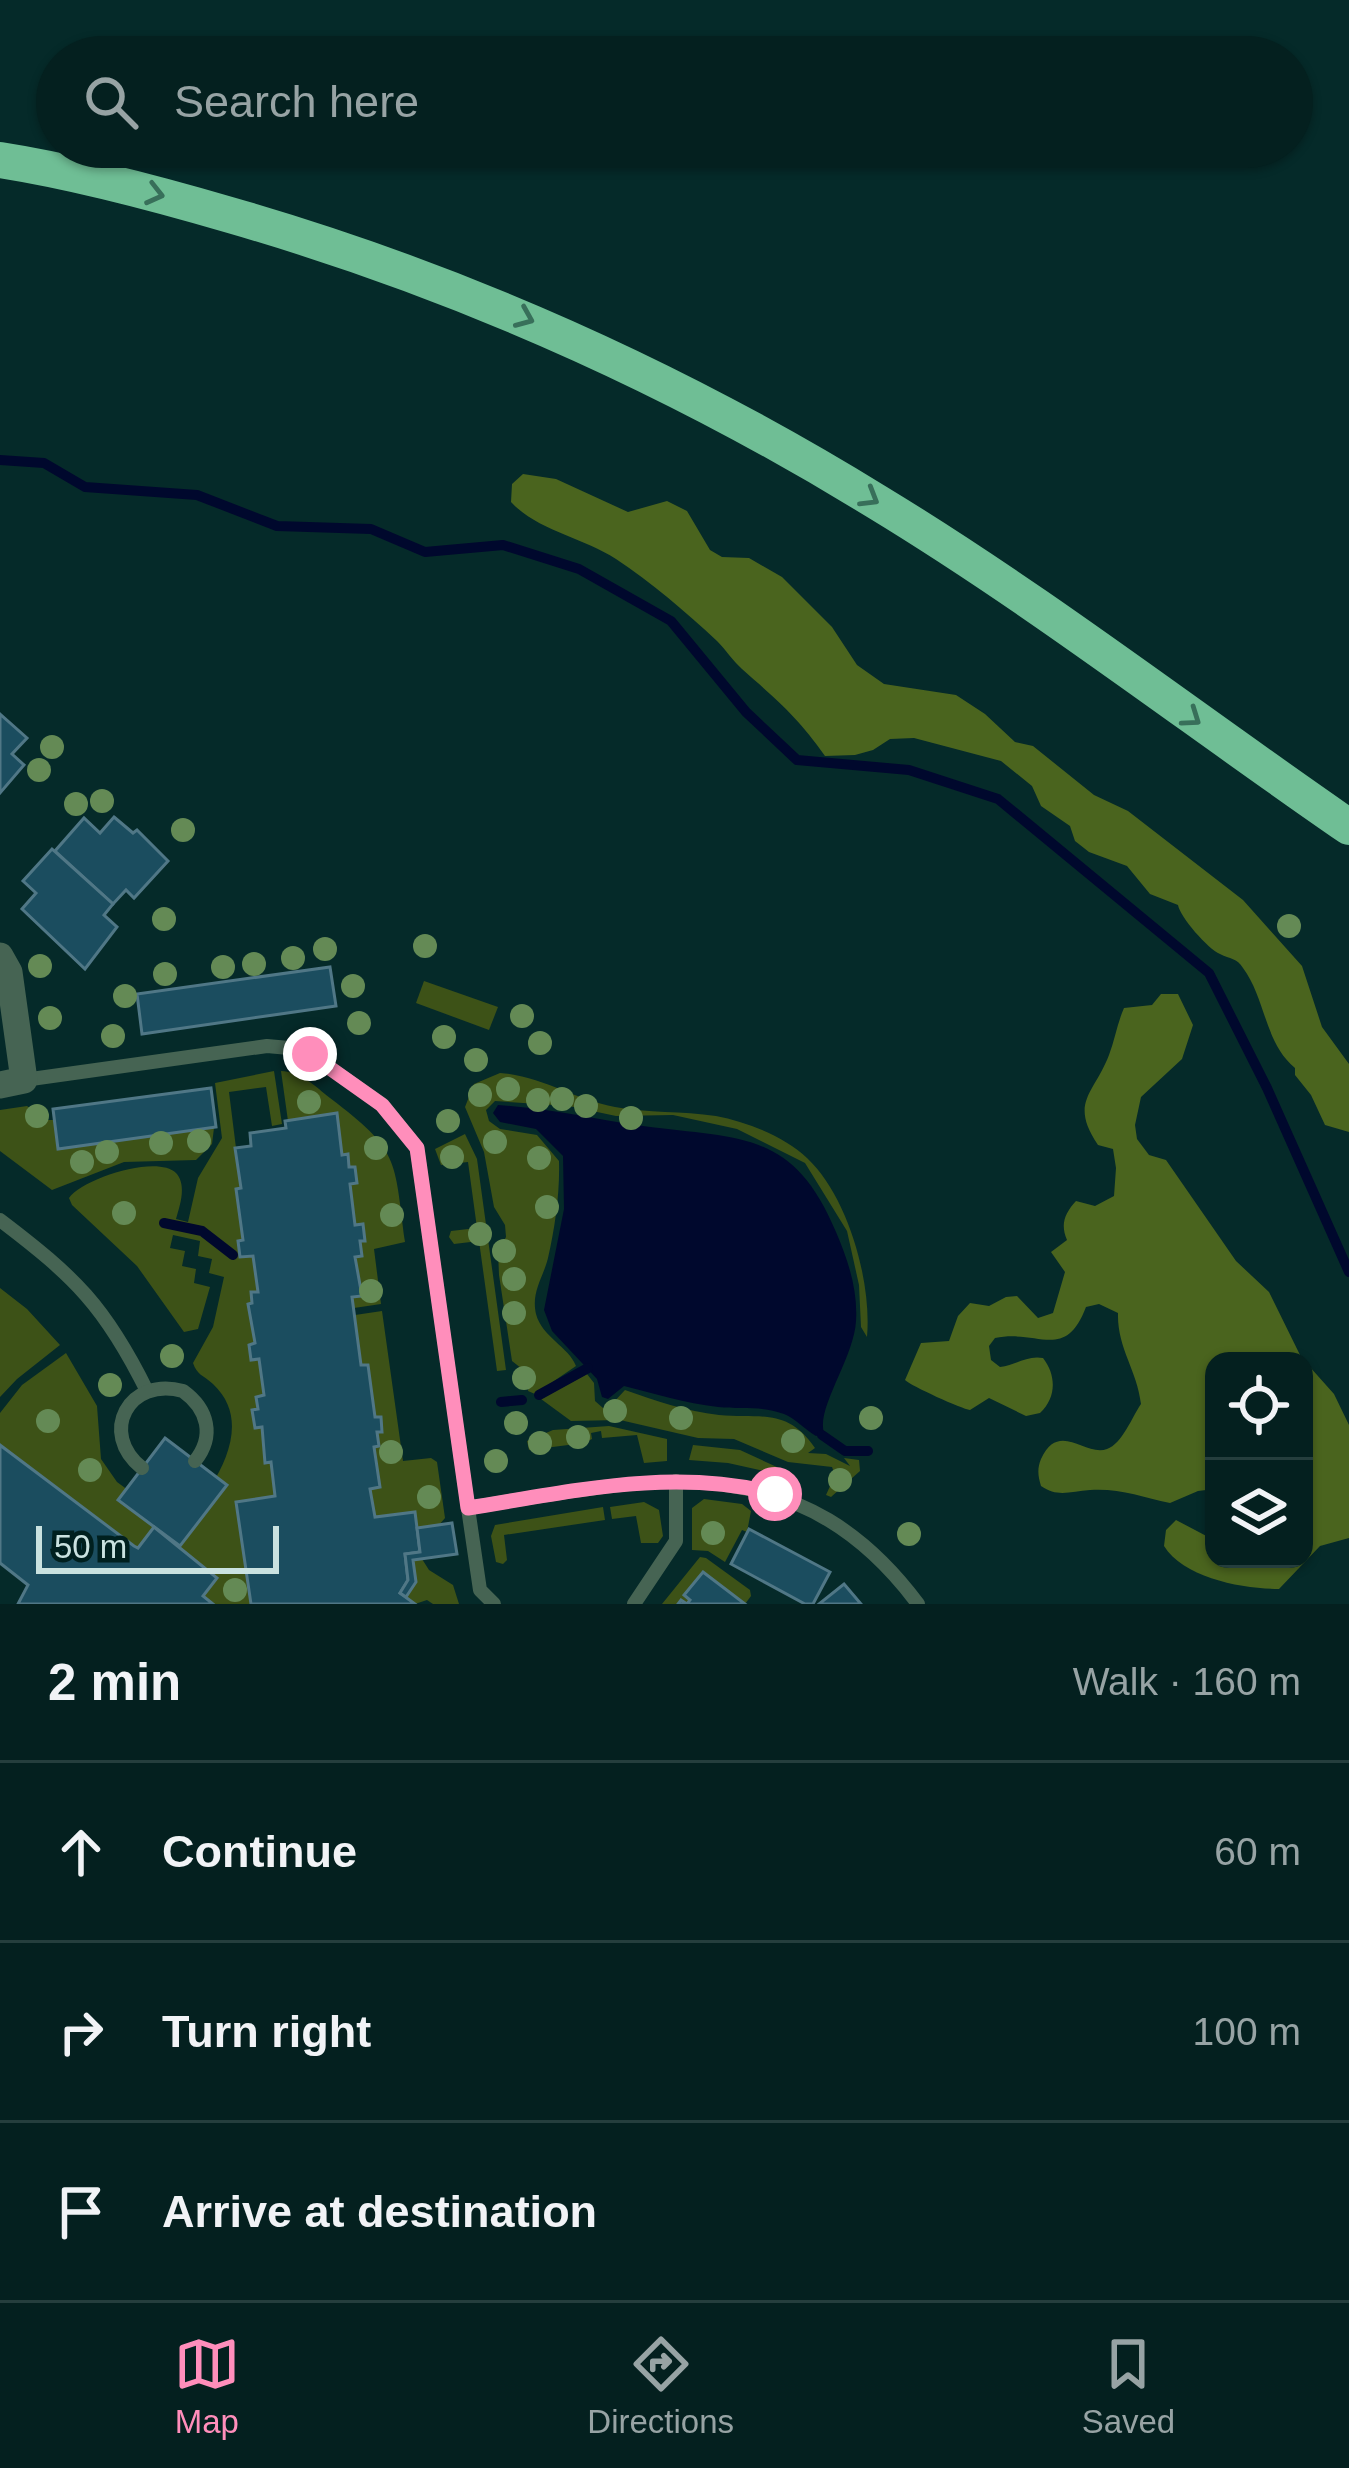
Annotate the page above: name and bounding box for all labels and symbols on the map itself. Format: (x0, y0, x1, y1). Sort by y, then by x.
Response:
one-way arrow (145, 180, 165, 205)
one-way arrow (513, 304, 534, 328)
one-way arrow (857, 484, 879, 506)
one-way arrow (1179, 704, 1201, 726)
route end (283, 1027, 337, 1081)
route start (748, 1467, 802, 1521)
scale bar (36, 1520, 279, 1573)

